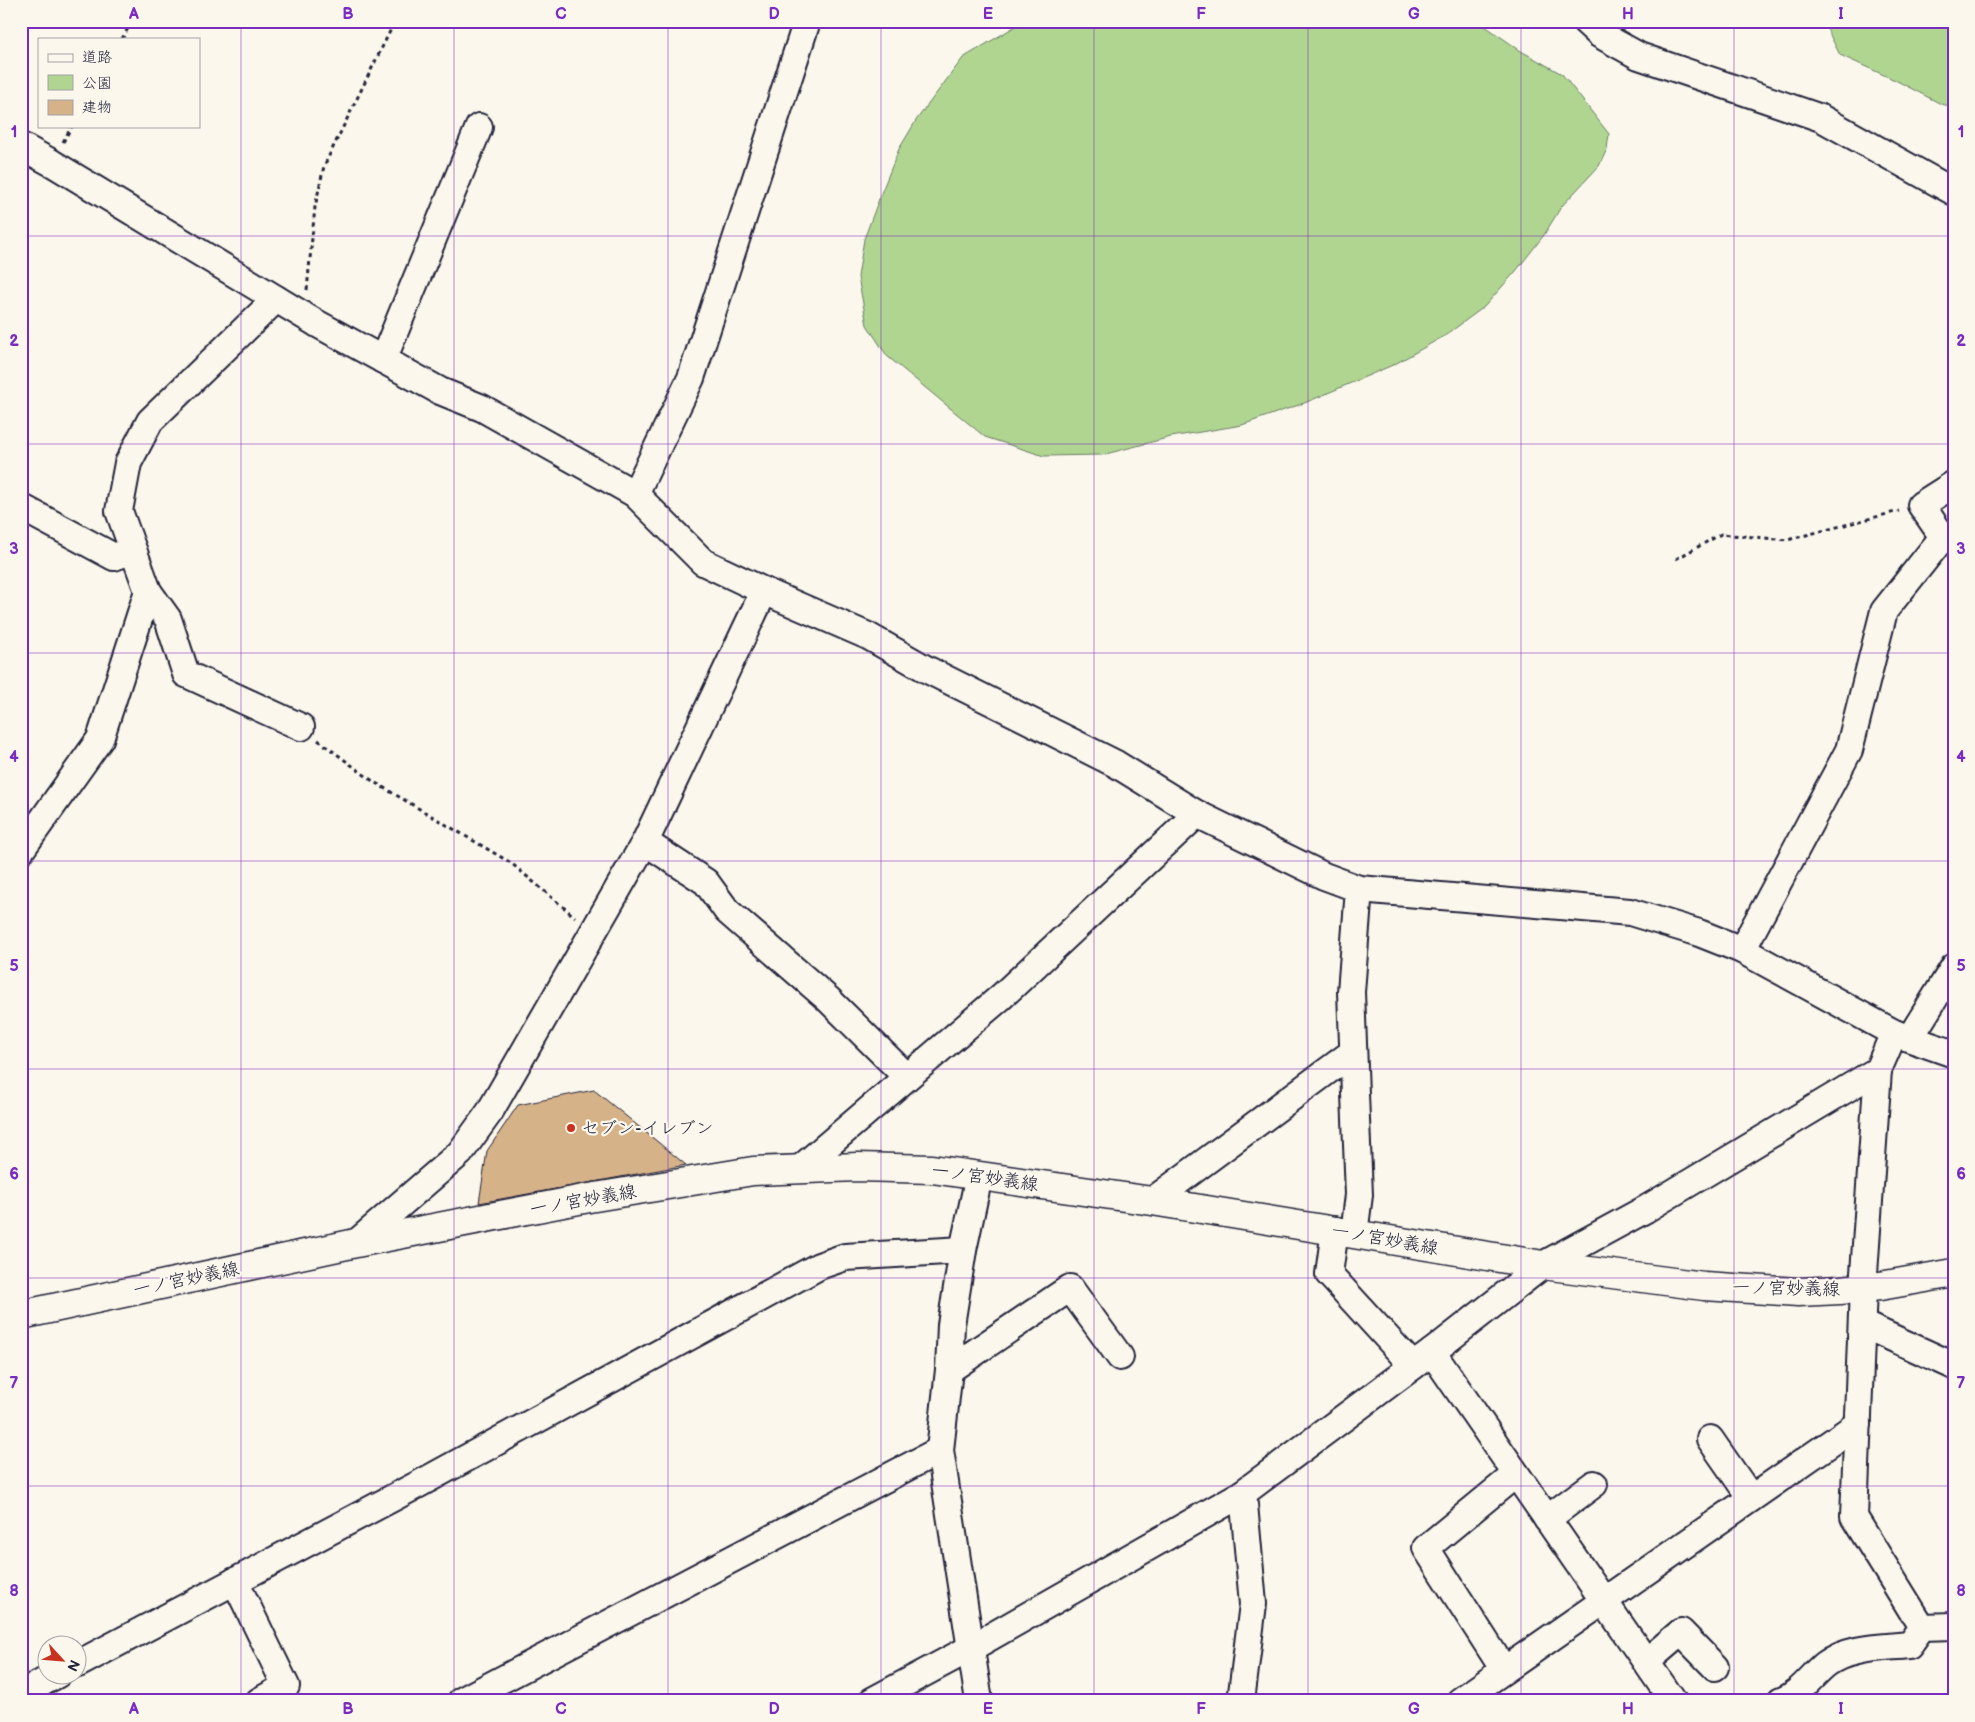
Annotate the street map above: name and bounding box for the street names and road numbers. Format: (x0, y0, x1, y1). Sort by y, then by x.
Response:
street label: 一ノ宮妙義線 (930, 1160, 1040, 1195)
street label: 一ノ宮妙義線 (528, 1181, 638, 1220)
street label: 一ノ宮妙義線 (1330, 1220, 1440, 1259)
street label: 一ノ宮妙義線 (131, 1258, 241, 1301)
street label: 一ノ宮妙義線 (1732, 1277, 1840, 1300)

